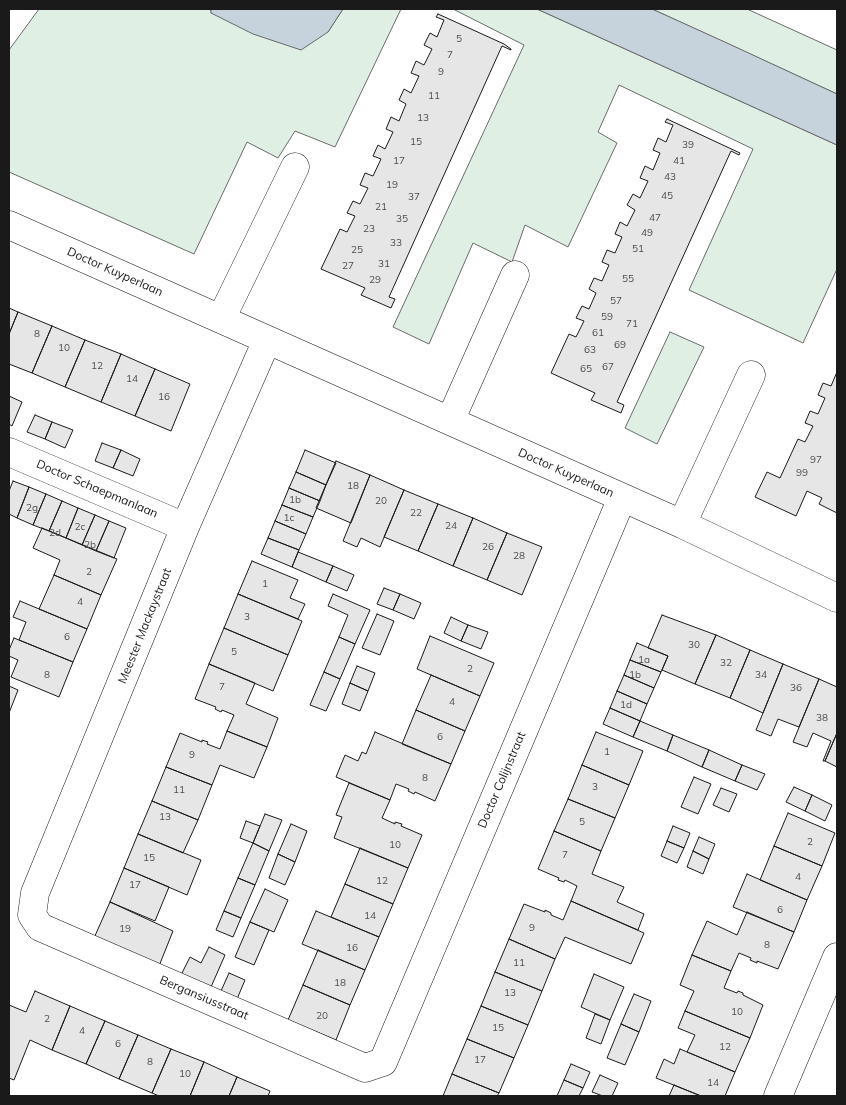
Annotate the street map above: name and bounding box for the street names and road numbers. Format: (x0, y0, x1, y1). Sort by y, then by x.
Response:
street label: Doctor Kuyperlaan (65, 244, 165, 300)
street label: Doctor Kuyperlaan (516, 445, 616, 501)
street label: Doctor Schaepmanlaan (34, 457, 160, 521)
street label: Meester Mackaystraat (115, 566, 175, 686)
street label: Doctor Colijnstraat (475, 730, 529, 830)
street label: Bergansiusstraat (157, 973, 251, 1023)

